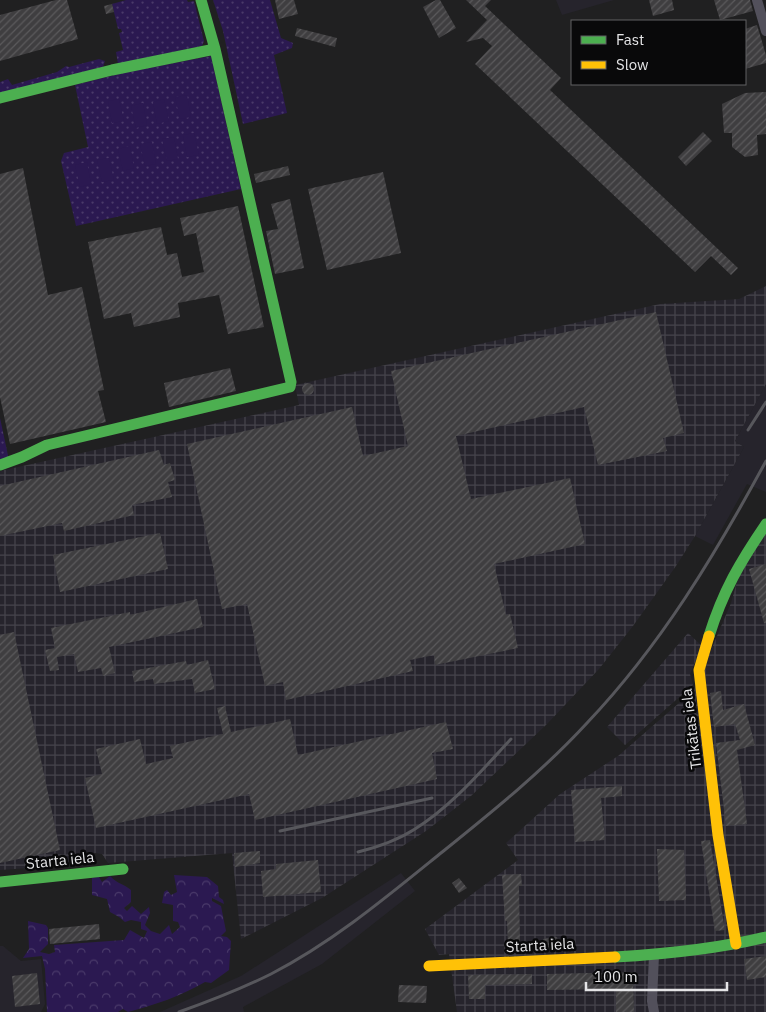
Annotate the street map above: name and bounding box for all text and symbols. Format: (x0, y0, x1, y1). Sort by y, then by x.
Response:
legend (571, 20, 746, 85)
text: Fast (616, 30, 644, 49)
text: Slow (616, 55, 649, 74)
street label: Trikātas iela (677, 688, 705, 770)
street label: Starta iela (25, 847, 95, 873)
street label: Starta iela (505, 934, 575, 956)
scale bar (586, 960, 727, 992)
text: 100 m (594, 967, 638, 986)

